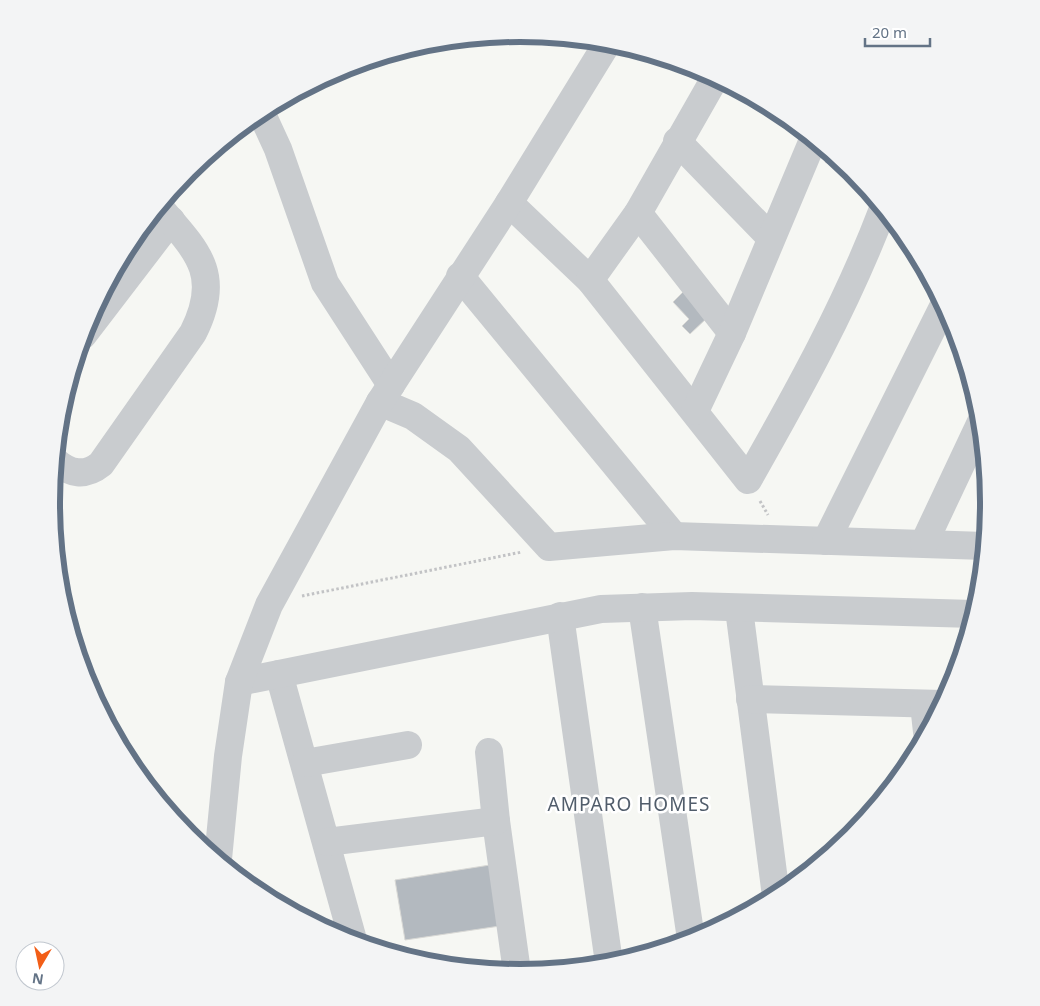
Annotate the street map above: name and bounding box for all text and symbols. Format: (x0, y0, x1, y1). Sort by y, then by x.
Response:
scale bar (865, 15, 930, 47)
text: 20 m (872, 22, 907, 42)
district label: AMPARO HOMES (548, 791, 710, 817)
north arrow (15, 941, 65, 991)
text: N (31, 969, 45, 990)

